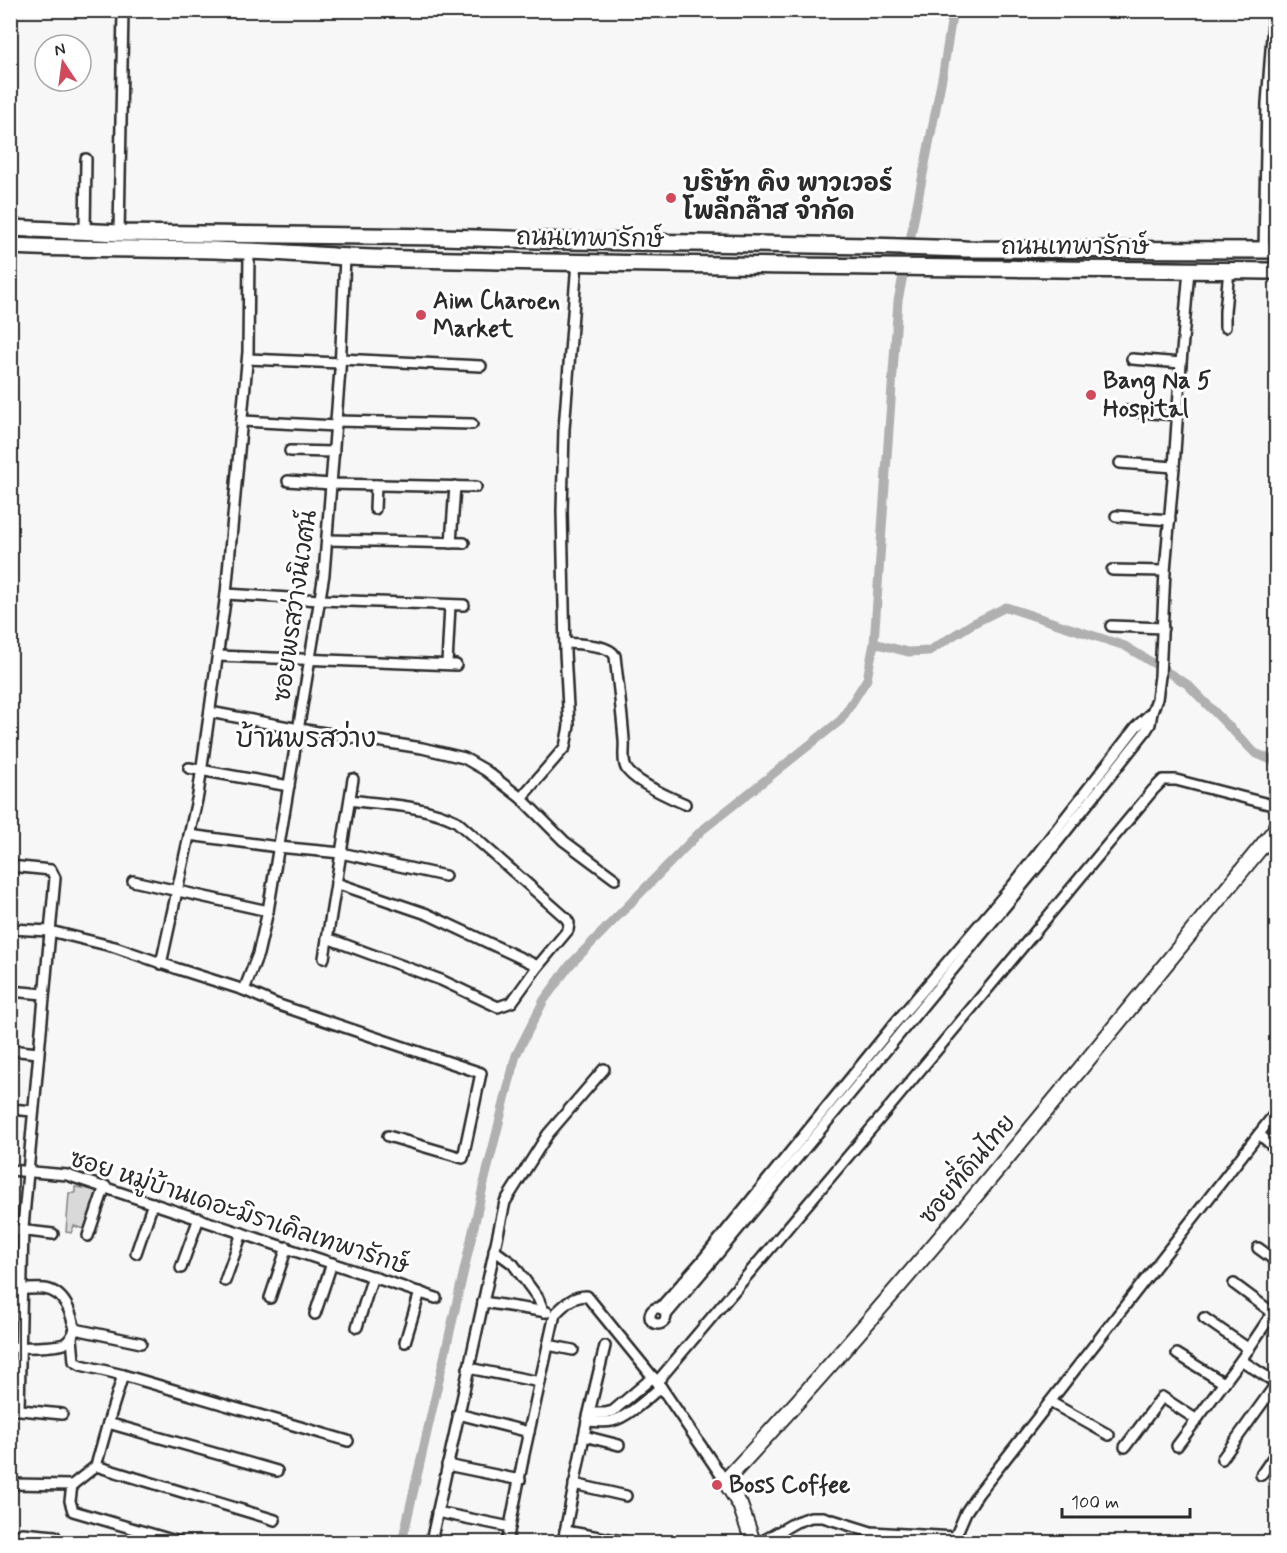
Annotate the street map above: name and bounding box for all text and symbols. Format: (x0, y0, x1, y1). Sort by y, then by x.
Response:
north arrow (33, 33, 93, 93)
text: N (52, 38, 68, 61)
place label: บริษัท คิง พาวเวอร์ โพลีกล๊าส จำกัด (682, 166, 893, 228)
marker: บริษัท คิง พาวเวอร์ โพลีกล๊าส จำกัด (664, 191, 678, 205)
street label: ถนนเทพารักษ์ (516, 220, 665, 256)
street label: ถนนเทพารักษ์ (1001, 230, 1150, 263)
place label: Aim Charoen Market (433, 286, 560, 345)
marker: Aim Charoen Market (414, 308, 428, 322)
place label: Bang Na 5 Hospital (1103, 366, 1211, 425)
marker: Bang Na 5 Hospital (1084, 388, 1098, 402)
street label: ซอยพรสว่างนิเวศน์ (265, 508, 325, 704)
district label: บ้านพรสว่าง (236, 720, 376, 757)
street label: ซอยที่ดินไทย (907, 1103, 1023, 1232)
street label: ซอย หมู่บ้านเดอะมิราเคิลเทพารักษ์ (65, 1142, 414, 1284)
place label: Boss Coffee (729, 1470, 851, 1501)
marker: Boss Coffee (710, 1478, 724, 1492)
scale bar (1062, 1481, 1190, 1519)
text: 100 m (1071, 1491, 1119, 1515)

